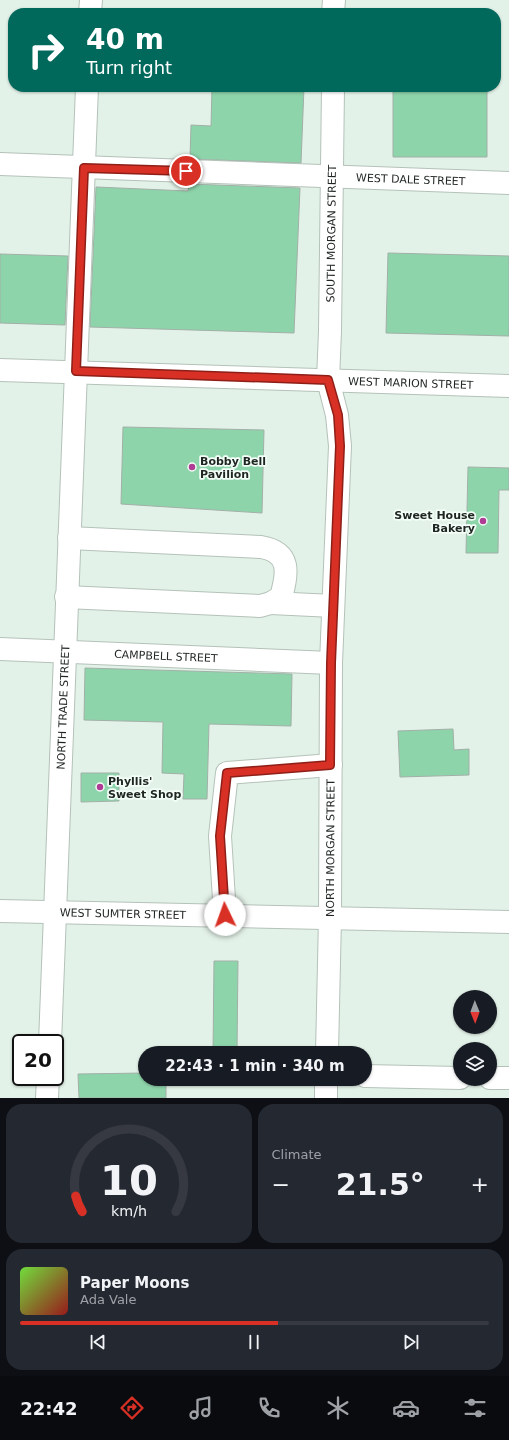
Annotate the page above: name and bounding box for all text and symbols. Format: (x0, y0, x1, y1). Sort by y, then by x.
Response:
text: 40 m (86, 23, 164, 56)
icon: right (20, 24, 72, 76)
text: Turn right (86, 57, 172, 78)
pin (169, 154, 203, 188)
icon: arrive (175, 160, 197, 182)
street label: SOUTH MORGAN STREET (324, 164, 339, 303)
street label: WEST DALE STREET (356, 171, 466, 188)
street label: WEST MARION STREET (348, 375, 474, 392)
place label: Bobby Bell Pavilion (200, 455, 266, 481)
marker: Bobby Bell Pavilion (187, 462, 197, 472)
place label: Sweet House Bakery (394, 509, 475, 535)
marker: Sweet House Bakery (478, 516, 488, 526)
street label: NORTH TRADE STREET (55, 644, 72, 770)
street label: CAMPBELL STREET (114, 648, 218, 665)
place label: Phyllis' Sweet Shop (108, 775, 181, 801)
street label: NORTH MORGAN STREET (324, 779, 338, 917)
marker: Phyllis' Sweet Shop (95, 782, 105, 792)
position arrow (204, 894, 246, 936)
street label: WEST SUMTER STREET (60, 906, 187, 922)
north arrow (453, 990, 497, 1034)
map controls (453, 990, 497, 1086)
speed limit sign: 20 (12, 1034, 64, 1086)
button: layers (453, 1042, 497, 1086)
text: 22:43 · 1 min · 340 m (165, 1057, 345, 1075)
text: Climate (272, 1147, 322, 1162)
text: 10 (100, 1155, 158, 1204)
text: 21.5° (336, 1167, 425, 1202)
text: − (272, 1172, 290, 1197)
text: + (471, 1172, 489, 1197)
text: km/h (111, 1202, 147, 1218)
text: Paper Moons (80, 1274, 189, 1292)
text: Ada Vale (80, 1292, 136, 1307)
icon: previous (87, 1331, 109, 1353)
icon: pause (243, 1331, 265, 1353)
icon: next (400, 1331, 422, 1353)
icon: directions (118, 1394, 146, 1422)
icon: music (187, 1394, 215, 1422)
icon: phone (255, 1394, 283, 1422)
icon: climate (324, 1394, 352, 1422)
icon: car (392, 1394, 420, 1422)
icon: filters (461, 1394, 489, 1422)
text: 22:42 (20, 1398, 78, 1419)

